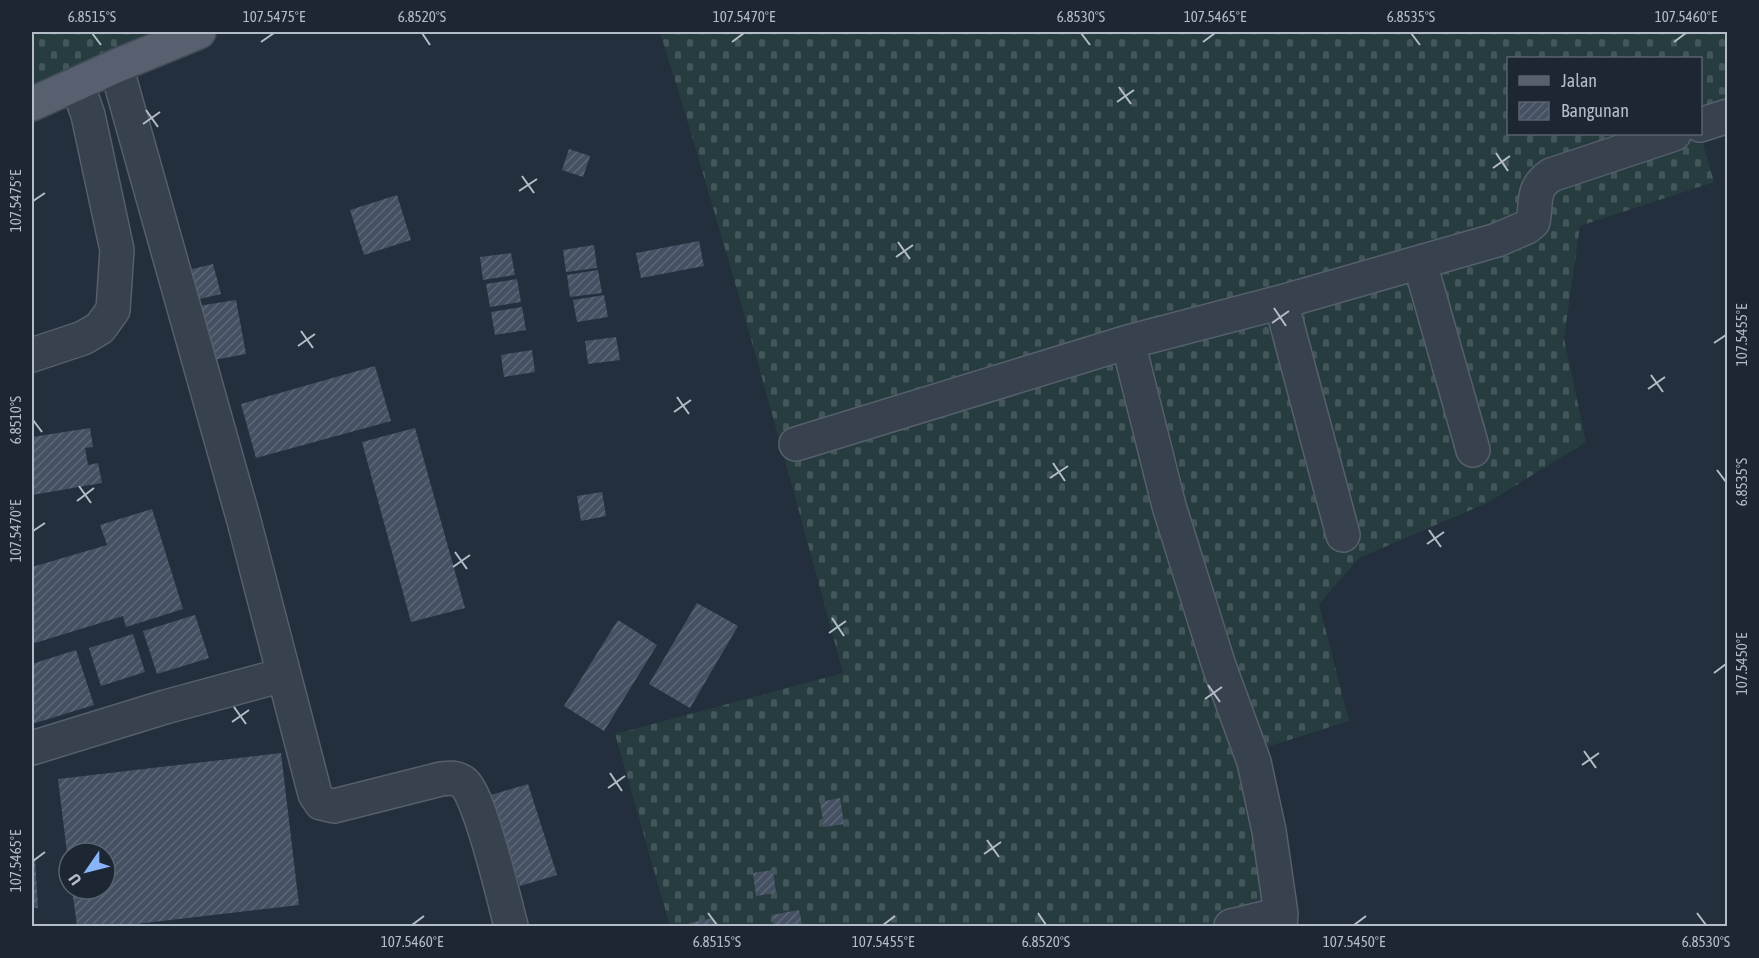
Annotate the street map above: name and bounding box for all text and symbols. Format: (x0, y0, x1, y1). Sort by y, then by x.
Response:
text: 6.8515°S (68, 8, 116, 25)
text: 107.5475°E (243, 8, 306, 25)
text: 6.8520°S (398, 8, 446, 25)
text: 107.5470°E (713, 8, 776, 25)
text: 6.8530°S (1057, 8, 1105, 25)
text: 107.5465°E (1184, 8, 1247, 25)
text: 6.8535°S (1387, 8, 1435, 25)
text: 107.5460°E (1655, 8, 1718, 25)
legend (1507, 57, 1702, 135)
text: Jalan (1561, 70, 1597, 91)
text: Bangunan (1561, 100, 1629, 121)
text: 107.5475°E (7, 169, 24, 232)
text: 107.5455°E (1733, 303, 1750, 366)
text: 6.8510°S (7, 396, 24, 444)
text: 6.8535°S (1733, 458, 1750, 506)
text: 107.5470°E (7, 499, 24, 562)
text: 107.5450°E (1733, 632, 1750, 695)
text: 107.5465°E (7, 829, 24, 892)
north arrow (57, 841, 117, 901)
text: U (65, 871, 85, 889)
text: 107.5460°E (381, 933, 444, 950)
text: 6.8515°S (693, 933, 741, 950)
text: 107.5455°E (852, 933, 915, 950)
text: 6.8520°S (1022, 933, 1070, 950)
text: 107.5450°E (1323, 933, 1386, 950)
text: 6.8530°S (1682, 933, 1730, 950)

